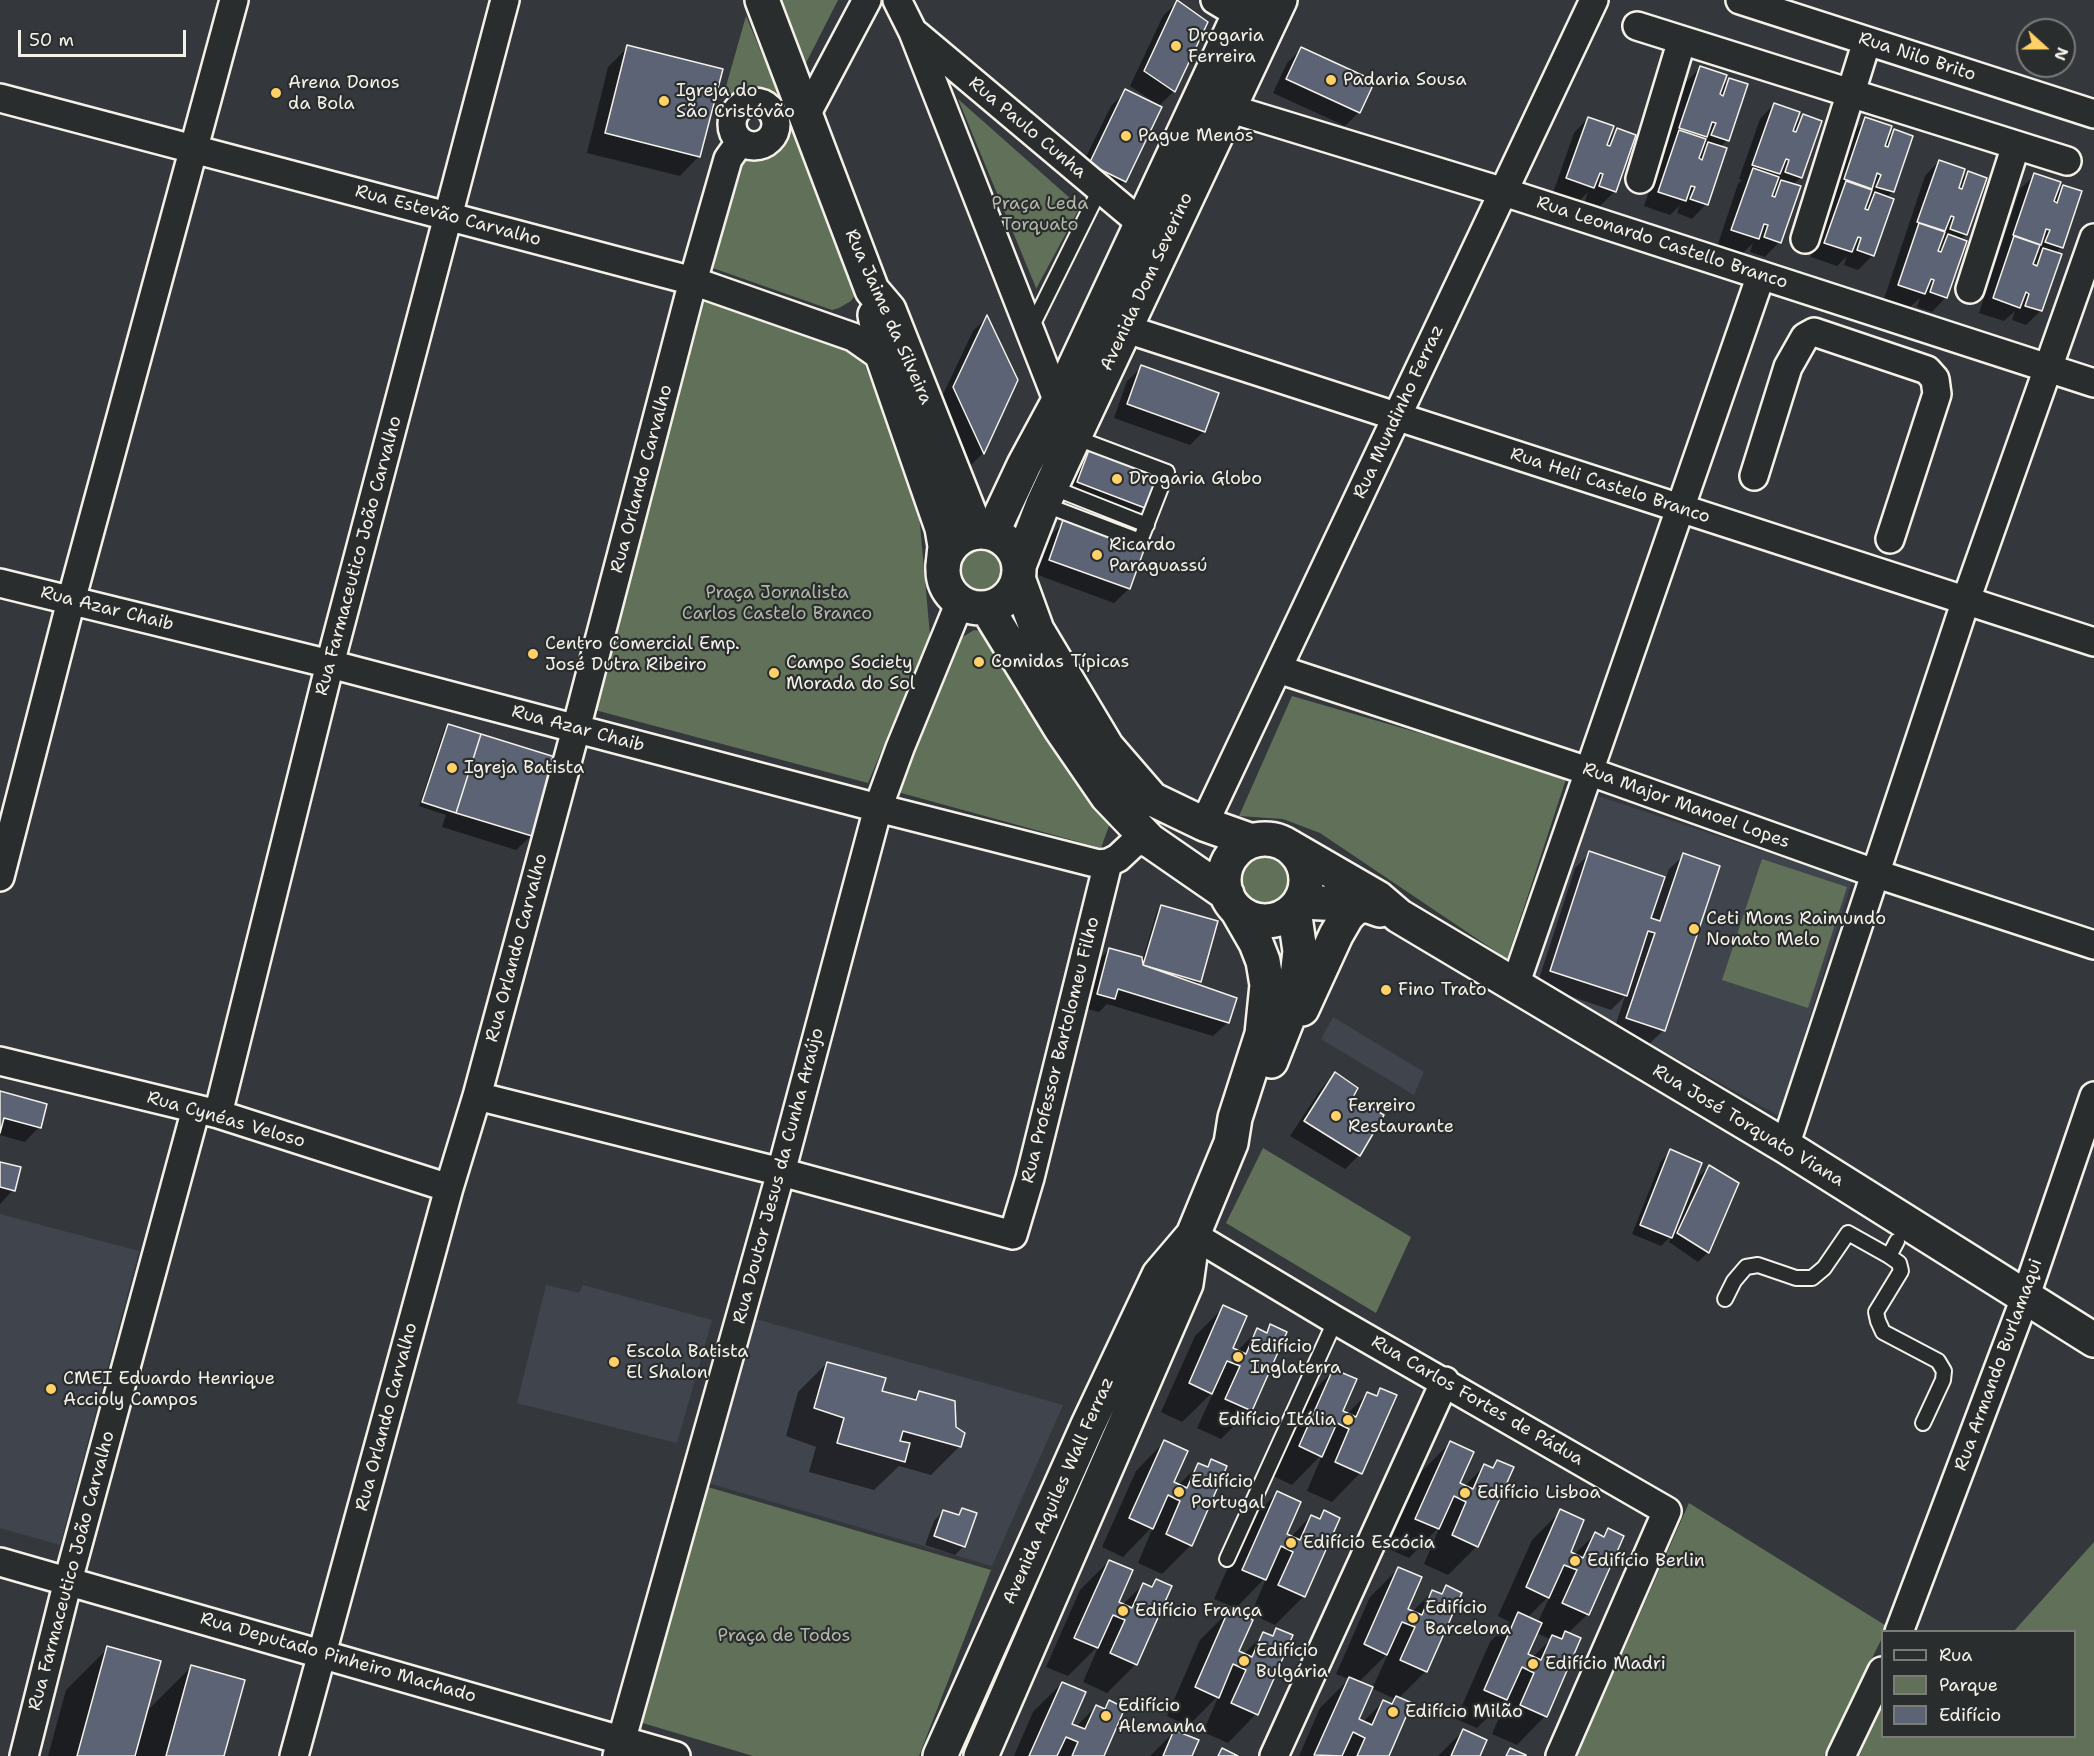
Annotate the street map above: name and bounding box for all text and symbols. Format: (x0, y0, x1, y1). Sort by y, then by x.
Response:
scale bar (21, 18, 189, 56)
north arrow (2016, 18, 2076, 78)
place label: Drogaria Ferreira (1188, 25, 1264, 68)
text: 50 m (29, 28, 74, 52)
street label: Rua Nilo Brito (1856, 28, 1978, 86)
marker: Drogaria Ferreira (1169, 39, 1183, 53)
text: N (2049, 44, 2073, 64)
place label: Padaria Sousa (1343, 69, 1467, 91)
place label: Arena Donos da Bola (288, 72, 400, 115)
street label: Rua Paulo Cunha (964, 73, 1090, 183)
marker: Padaria Sousa (1324, 73, 1338, 87)
place label: Igreja do São Cristóvão (676, 80, 795, 122)
marker: Arena Donos da Bola (269, 86, 283, 100)
marker: Igreja do São Cristóvão (657, 94, 671, 108)
place label: Pague Menos (1138, 125, 1254, 147)
marker: Pague Menos (1119, 129, 1133, 143)
street label: Rua Estevão Carvalho (353, 181, 543, 251)
street label: Avenida Dom Severino (1096, 189, 1198, 375)
street label: Rua Leonardo Castello Branco (1534, 192, 1790, 294)
park label: Praça Leda Torquato (992, 193, 1088, 236)
street label: Rua Jaime da Silveira (840, 226, 936, 408)
street label: Rua Mundinho Ferraz (1349, 322, 1449, 502)
street label: Rua Orlando Carvalho (606, 383, 678, 575)
street label: Rua Farmaceutico João Carvalho (311, 414, 407, 698)
street label: Rua Heli Castelo Branco (1507, 443, 1713, 529)
place label: Drogaria Globo (1129, 468, 1262, 490)
marker: Drogaria Globo (1110, 472, 1124, 486)
place label: Ricardo Paraguassú (1109, 534, 1208, 576)
marker: Ricardo Paraguassú (1090, 548, 1104, 562)
street label: Rua Azar Chaib (38, 582, 176, 636)
park label: Praça Jornalista Carlos Castelo Branco (682, 582, 872, 624)
place label: Centro Comercial Emp. José Dutra Ribeiro (545, 633, 740, 676)
marker: Centro Comercial Emp. José Dutra Ribeiro (526, 647, 540, 661)
place label: Comidas Típicas (991, 651, 1129, 673)
place label: Campo Society Morada do Sol (786, 652, 915, 694)
marker: Comidas Típicas (972, 655, 986, 669)
marker: Campo Society Morada do Sol (767, 666, 781, 680)
street label: Rua Azar Chaib (509, 701, 647, 757)
place label: Igreja Batista (464, 757, 584, 779)
street label: Rua Major Manoel Lopes (1579, 758, 1793, 854)
marker: Igreja Batista (445, 761, 459, 775)
street label: Rua Orlando Carvalho (481, 852, 553, 1044)
place label: Ceti Mons Raimundo Nonato Melo (1706, 908, 1886, 950)
street label: Rua Professor Bartolomeu Filho (1017, 915, 1105, 1185)
marker: Ceti Mons Raimundo Nonato Melo (1687, 922, 1701, 936)
place label: Fino Trato (1398, 979, 1487, 1001)
marker: Fino Trato (1379, 983, 1393, 997)
street label: Rua Doutor Jesus da Cunha Araújo (729, 1026, 829, 1326)
street label: Rua José Torquato Viana (1648, 1060, 1848, 1192)
street label: Rua Cynéas Veloso (144, 1087, 308, 1153)
place label: Ferreiro Restaurante (1348, 1095, 1454, 1138)
marker: Ferreiro Restaurante (1329, 1109, 1343, 1123)
street label: Rua Armando Burlamaqui (1951, 1256, 2047, 1474)
street label: Rua Orlando Carvalho (351, 1321, 423, 1513)
street label: Rua Carlos Fortes de Pádua (1367, 1331, 1587, 1471)
place label: Edifício Inglaterra (1250, 1336, 1341, 1378)
place label: Escola Batista El Shalon (626, 1341, 749, 1384)
marker: Edifício Inglaterra (1231, 1350, 1245, 1364)
marker: Escola Batista El Shalon (607, 1355, 621, 1369)
place label: CMEI Eduardo Henrique Accioly Campos (63, 1368, 275, 1410)
street label: Avenida Aquiles Wall Ferraz (999, 1374, 1119, 1608)
marker: CMEI Eduardo Henrique Accioly Campos (44, 1382, 58, 1396)
place label: Edifício Itália (1218, 1409, 1336, 1431)
marker: Edifício Itália (1341, 1413, 1355, 1427)
street label: Rua Farmaceutico João Carvalho (24, 1429, 120, 1713)
place label: Edifício Portugal (1191, 1471, 1265, 1514)
place label: Edifício Lisboa (1477, 1482, 1601, 1504)
marker: Edifício Portugal (1172, 1485, 1186, 1499)
marker: Edifício Lisboa (1458, 1486, 1472, 1500)
place label: Edifício Escócia (1303, 1532, 1435, 1554)
marker: Edifício Escócia (1284, 1536, 1298, 1550)
place label: Edifício Berlin (1587, 1550, 1705, 1572)
marker: Edifício Berlin (1568, 1554, 1582, 1568)
place label: Edifício Barcelona (1425, 1597, 1511, 1640)
place label: Edifício França (1135, 1600, 1262, 1622)
marker: Edifício França (1116, 1604, 1130, 1618)
street label: Rua Deputado Pinheiro Machado (198, 1608, 478, 1708)
marker: Edifício Barcelona (1406, 1611, 1420, 1625)
park label: Praça de Todos (718, 1625, 850, 1647)
legend (1881, 1630, 2076, 1738)
place label: Edifício Bulgária (1256, 1640, 1328, 1682)
text: Rua (1939, 1643, 1972, 1667)
place label: Edifício Madri (1545, 1653, 1666, 1675)
marker: Edifício Bulgária (1237, 1654, 1251, 1668)
marker: Edifício Madri (1526, 1657, 1540, 1671)
text: Parque (1939, 1673, 1998, 1697)
place label: Edifício Alemanha (1118, 1695, 1206, 1738)
place label: Edifício Milão (1405, 1701, 1523, 1723)
text: Edifício (1939, 1703, 2001, 1727)
marker: Edifício Milão (1386, 1705, 1400, 1719)
marker: Edifício Alemanha (1099, 1709, 1113, 1723)

